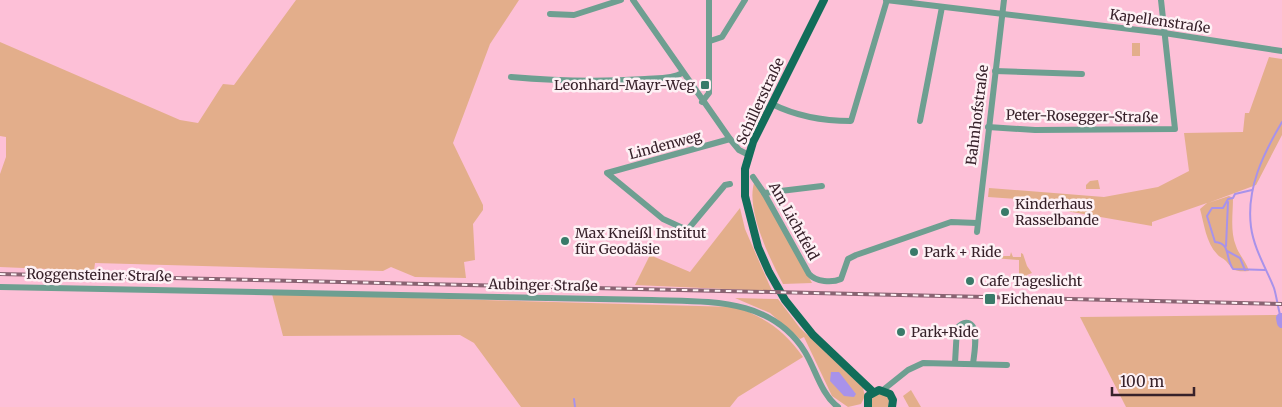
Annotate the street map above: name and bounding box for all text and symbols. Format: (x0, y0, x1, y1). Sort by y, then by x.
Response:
street label: Kapellenstraße (1108, 5, 1212, 37)
street label: Schillerstraße (732, 55, 788, 147)
street label: Bahnhofstraße (962, 64, 992, 166)
place label: Leonhard-Mayr-Weg (554, 76, 696, 94)
marker: Leonhard-Mayr-Weg (699, 79, 711, 91)
street label: Peter-Rosegger-Straße (1006, 106, 1158, 126)
street label: Lindenweg (627, 126, 704, 163)
street label: Am Lichtfeld (765, 178, 823, 264)
place label: Kinderhaus Rasselbande (1015, 195, 1099, 229)
marker: Kinderhaus Rasselbande (999, 206, 1011, 218)
place label: Max Kneißl Institut für Geodäsie (575, 224, 707, 258)
marker: Max Kneißl Institut für Geodäsie (559, 235, 571, 247)
place label: Park + Ride (924, 243, 1001, 261)
marker: Park + Ride (908, 246, 920, 258)
street label: Roggensteiner Straße (26, 265, 172, 285)
place label: Cafe Tageslicht (980, 272, 1083, 290)
street label: Aubinger Straße (487, 275, 598, 295)
marker: Cafe Tageslicht (964, 275, 976, 287)
place label: Eichenau (1001, 290, 1063, 308)
marker: Eichenau (983, 292, 997, 306)
place label: Park+Ride (911, 323, 979, 341)
marker: Park+Ride (895, 326, 907, 338)
scale bar (1112, 364, 1194, 396)
text: 100 m (1120, 372, 1164, 391)

